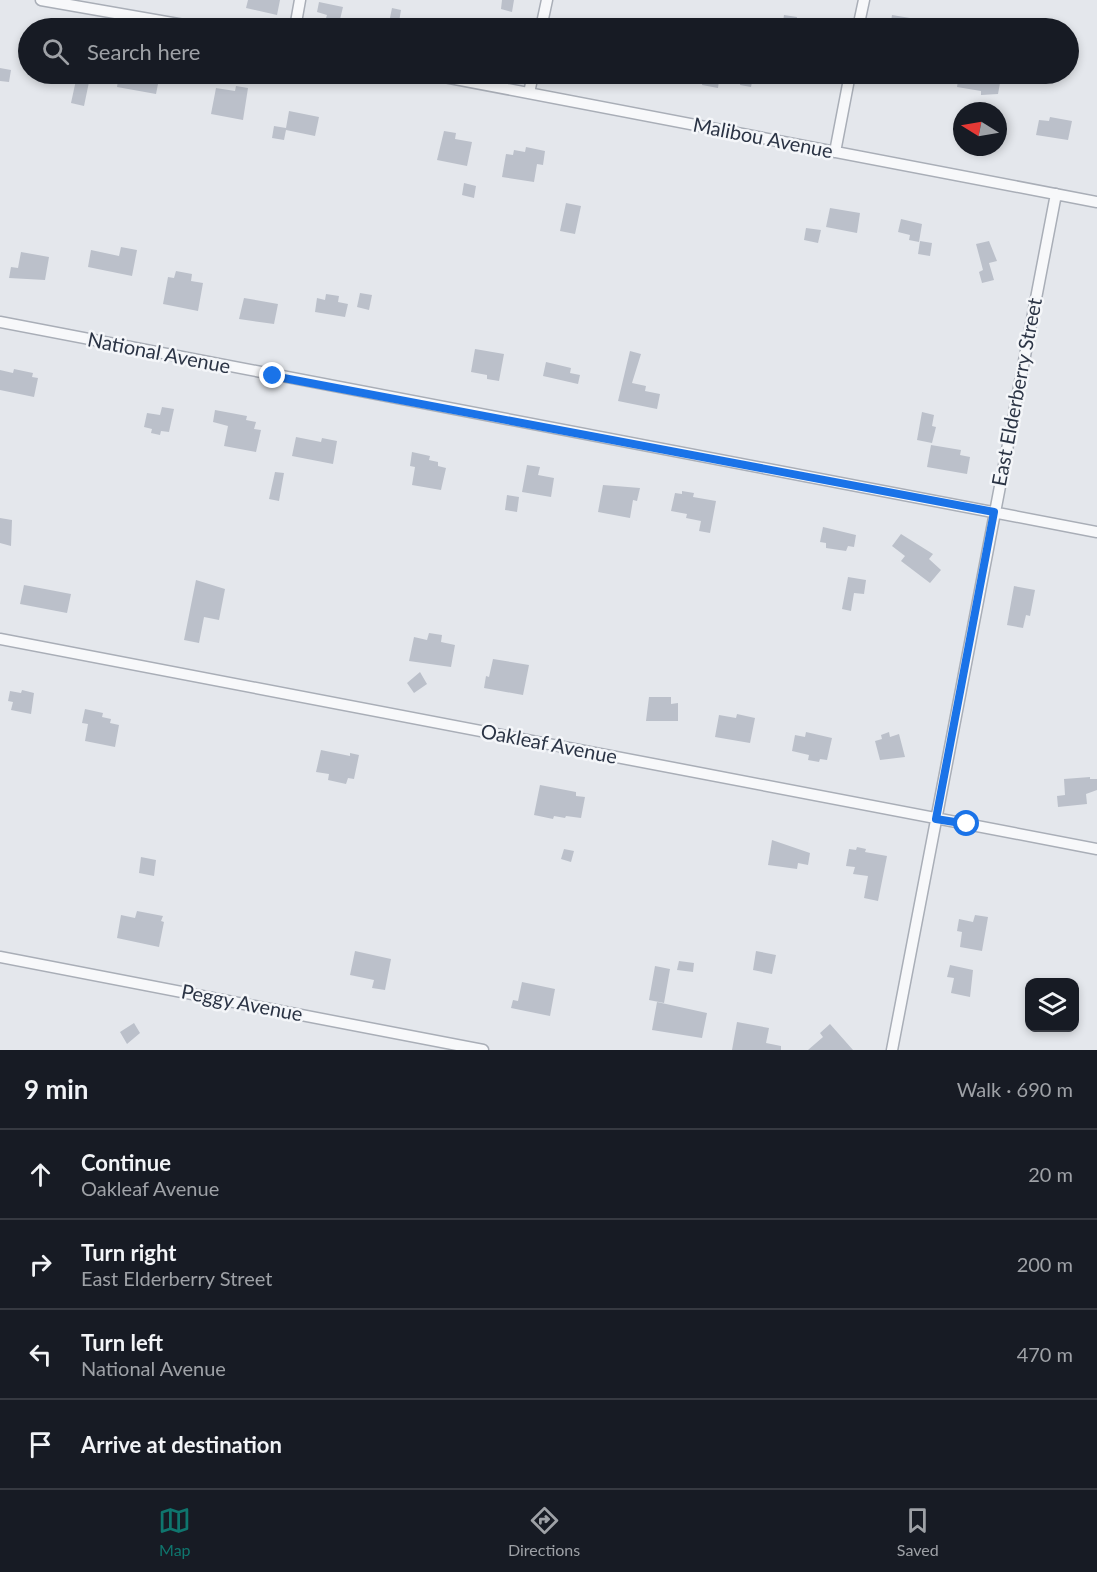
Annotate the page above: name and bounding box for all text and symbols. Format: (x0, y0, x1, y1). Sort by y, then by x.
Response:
search box (18, 18, 1079, 84)
icon: search (39, 35, 72, 68)
text: Search here (87, 38, 200, 65)
north arrow (953, 102, 1007, 156)
street label: Malibou Avenue (691, 112, 835, 162)
street label: East Elderberry Street (986, 296, 1046, 488)
street label: National Avenue (86, 326, 233, 378)
route end (259, 362, 285, 388)
street label: Oakleaf Avenue (479, 718, 619, 768)
route start (953, 810, 979, 836)
street label: Peggy Avenue (179, 978, 305, 1026)
map controls (1025, 978, 1079, 1032)
button: layers (1025, 978, 1079, 1032)
text: 9 min (24, 1073, 88, 1105)
text: Walk · 690 m (957, 1077, 1073, 1101)
text: Continue (81, 1149, 171, 1176)
icon: ahead (24, 1158, 57, 1191)
text: 20 m (1028, 1162, 1073, 1186)
text: Oakleaf Avenue (81, 1176, 219, 1200)
text: Turn right (81, 1239, 176, 1266)
icon: right (24, 1248, 57, 1281)
text: 200 m (1017, 1252, 1073, 1276)
text: East Elderberry Street (81, 1266, 272, 1290)
text: Turn left (81, 1329, 163, 1356)
icon: left (24, 1338, 57, 1371)
text: 470 m (1017, 1342, 1073, 1366)
text: National Avenue (81, 1356, 226, 1380)
icon: arrive (24, 1428, 57, 1461)
text: Arrive at destination (81, 1431, 282, 1458)
tab: Map (158, 1504, 191, 1559)
tab: Directions (508, 1504, 580, 1559)
tab: Saved (897, 1504, 939, 1559)

